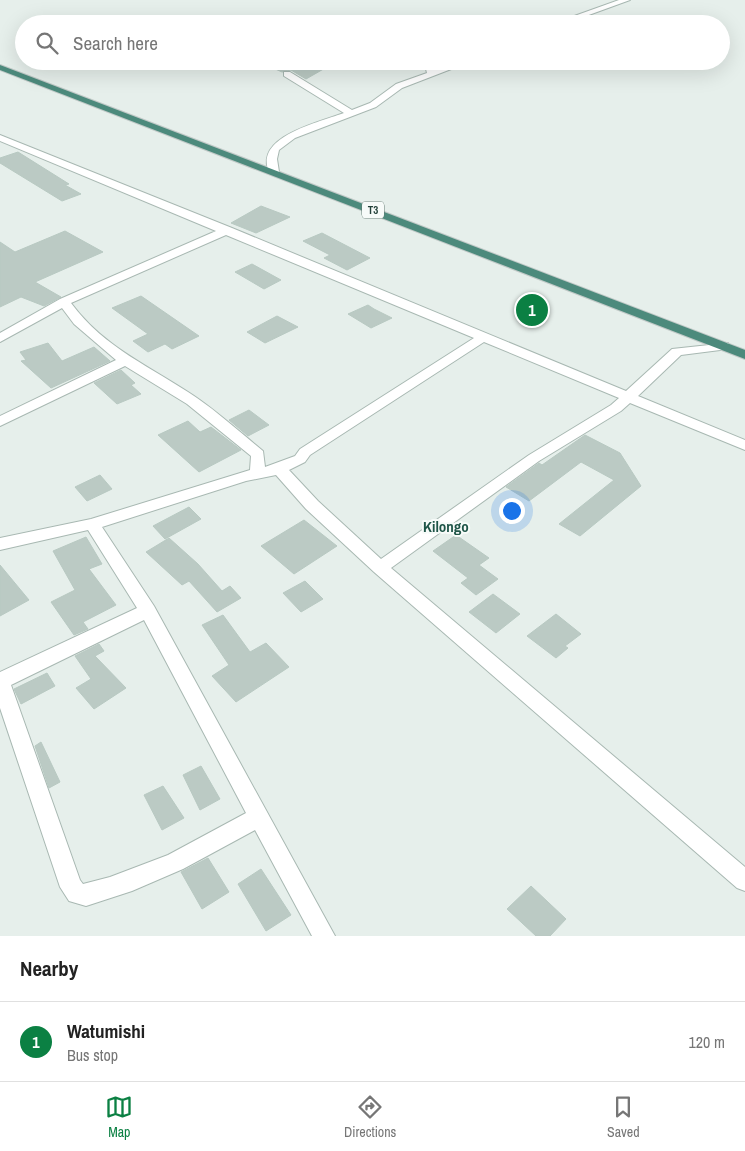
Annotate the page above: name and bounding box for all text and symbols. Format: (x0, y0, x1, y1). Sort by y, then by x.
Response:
search box (15, 15, 730, 70)
icon: search (33, 29, 61, 57)
text: Search here (73, 30, 158, 56)
road number: T3 (362, 202, 384, 218)
pin: 1 (516, 291, 548, 329)
your location (499, 498, 525, 524)
district label: Kilongo (423, 516, 469, 537)
text: Nearby (20, 954, 78, 983)
text: Watumishi (67, 1018, 145, 1044)
text: 1 (32, 1031, 40, 1053)
text: 120 m (689, 1031, 725, 1053)
text: Bus stop (67, 1044, 118, 1066)
tab: Map (105, 1093, 133, 1141)
tab: Directions (344, 1093, 396, 1141)
tab: Saved (607, 1093, 640, 1141)

